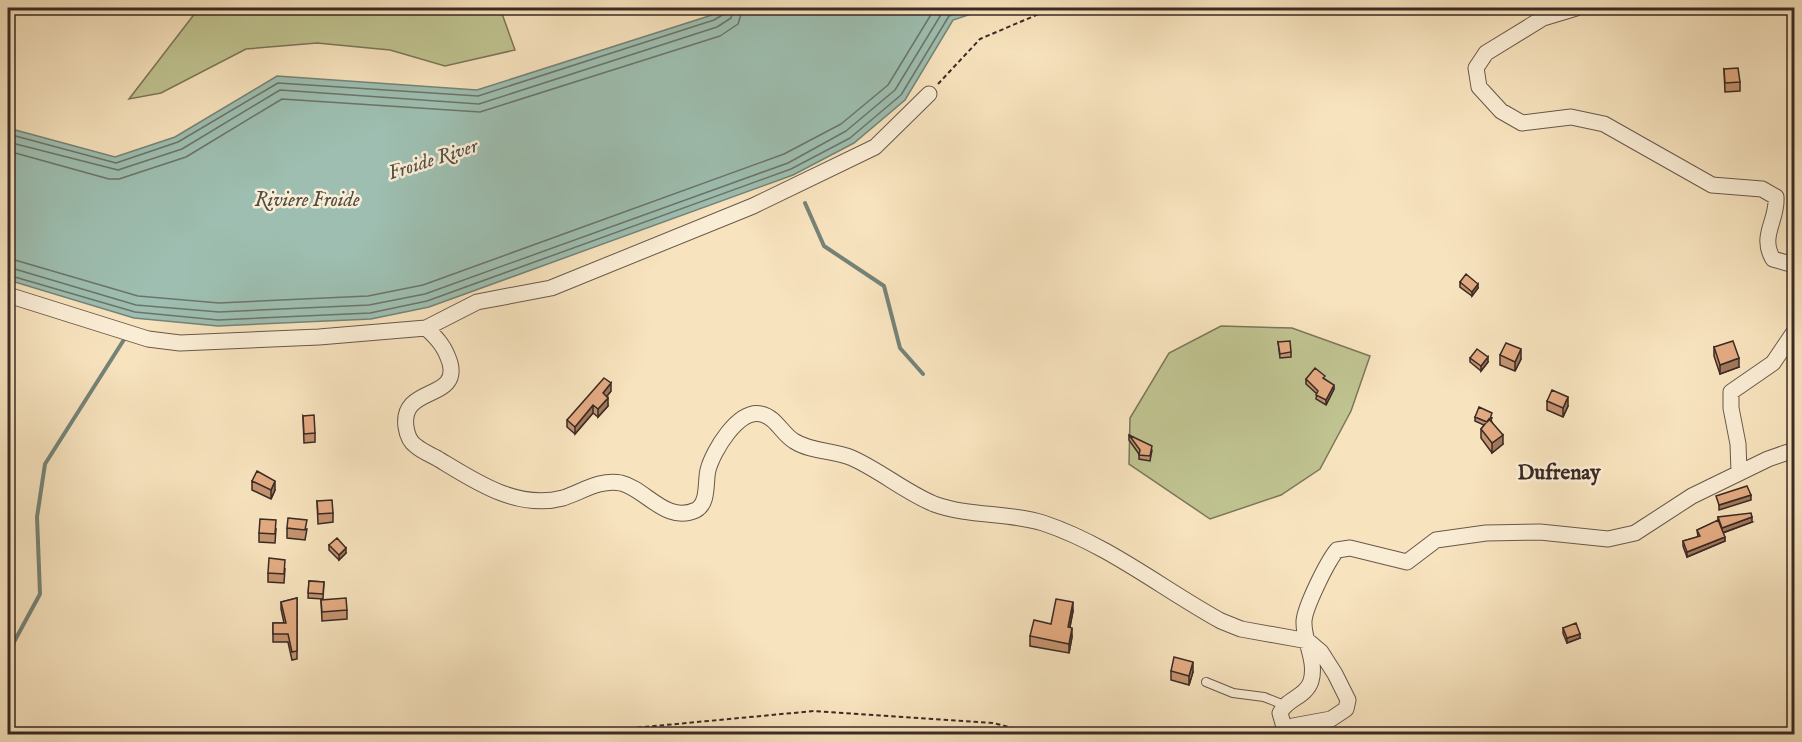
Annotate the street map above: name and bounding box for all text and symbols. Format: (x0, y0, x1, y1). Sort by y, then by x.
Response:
water label: Froide River (385, 133, 482, 186)
water label: Riviere Froide (254, 188, 360, 213)
district label: Dufrenay (1517, 460, 1601, 487)

